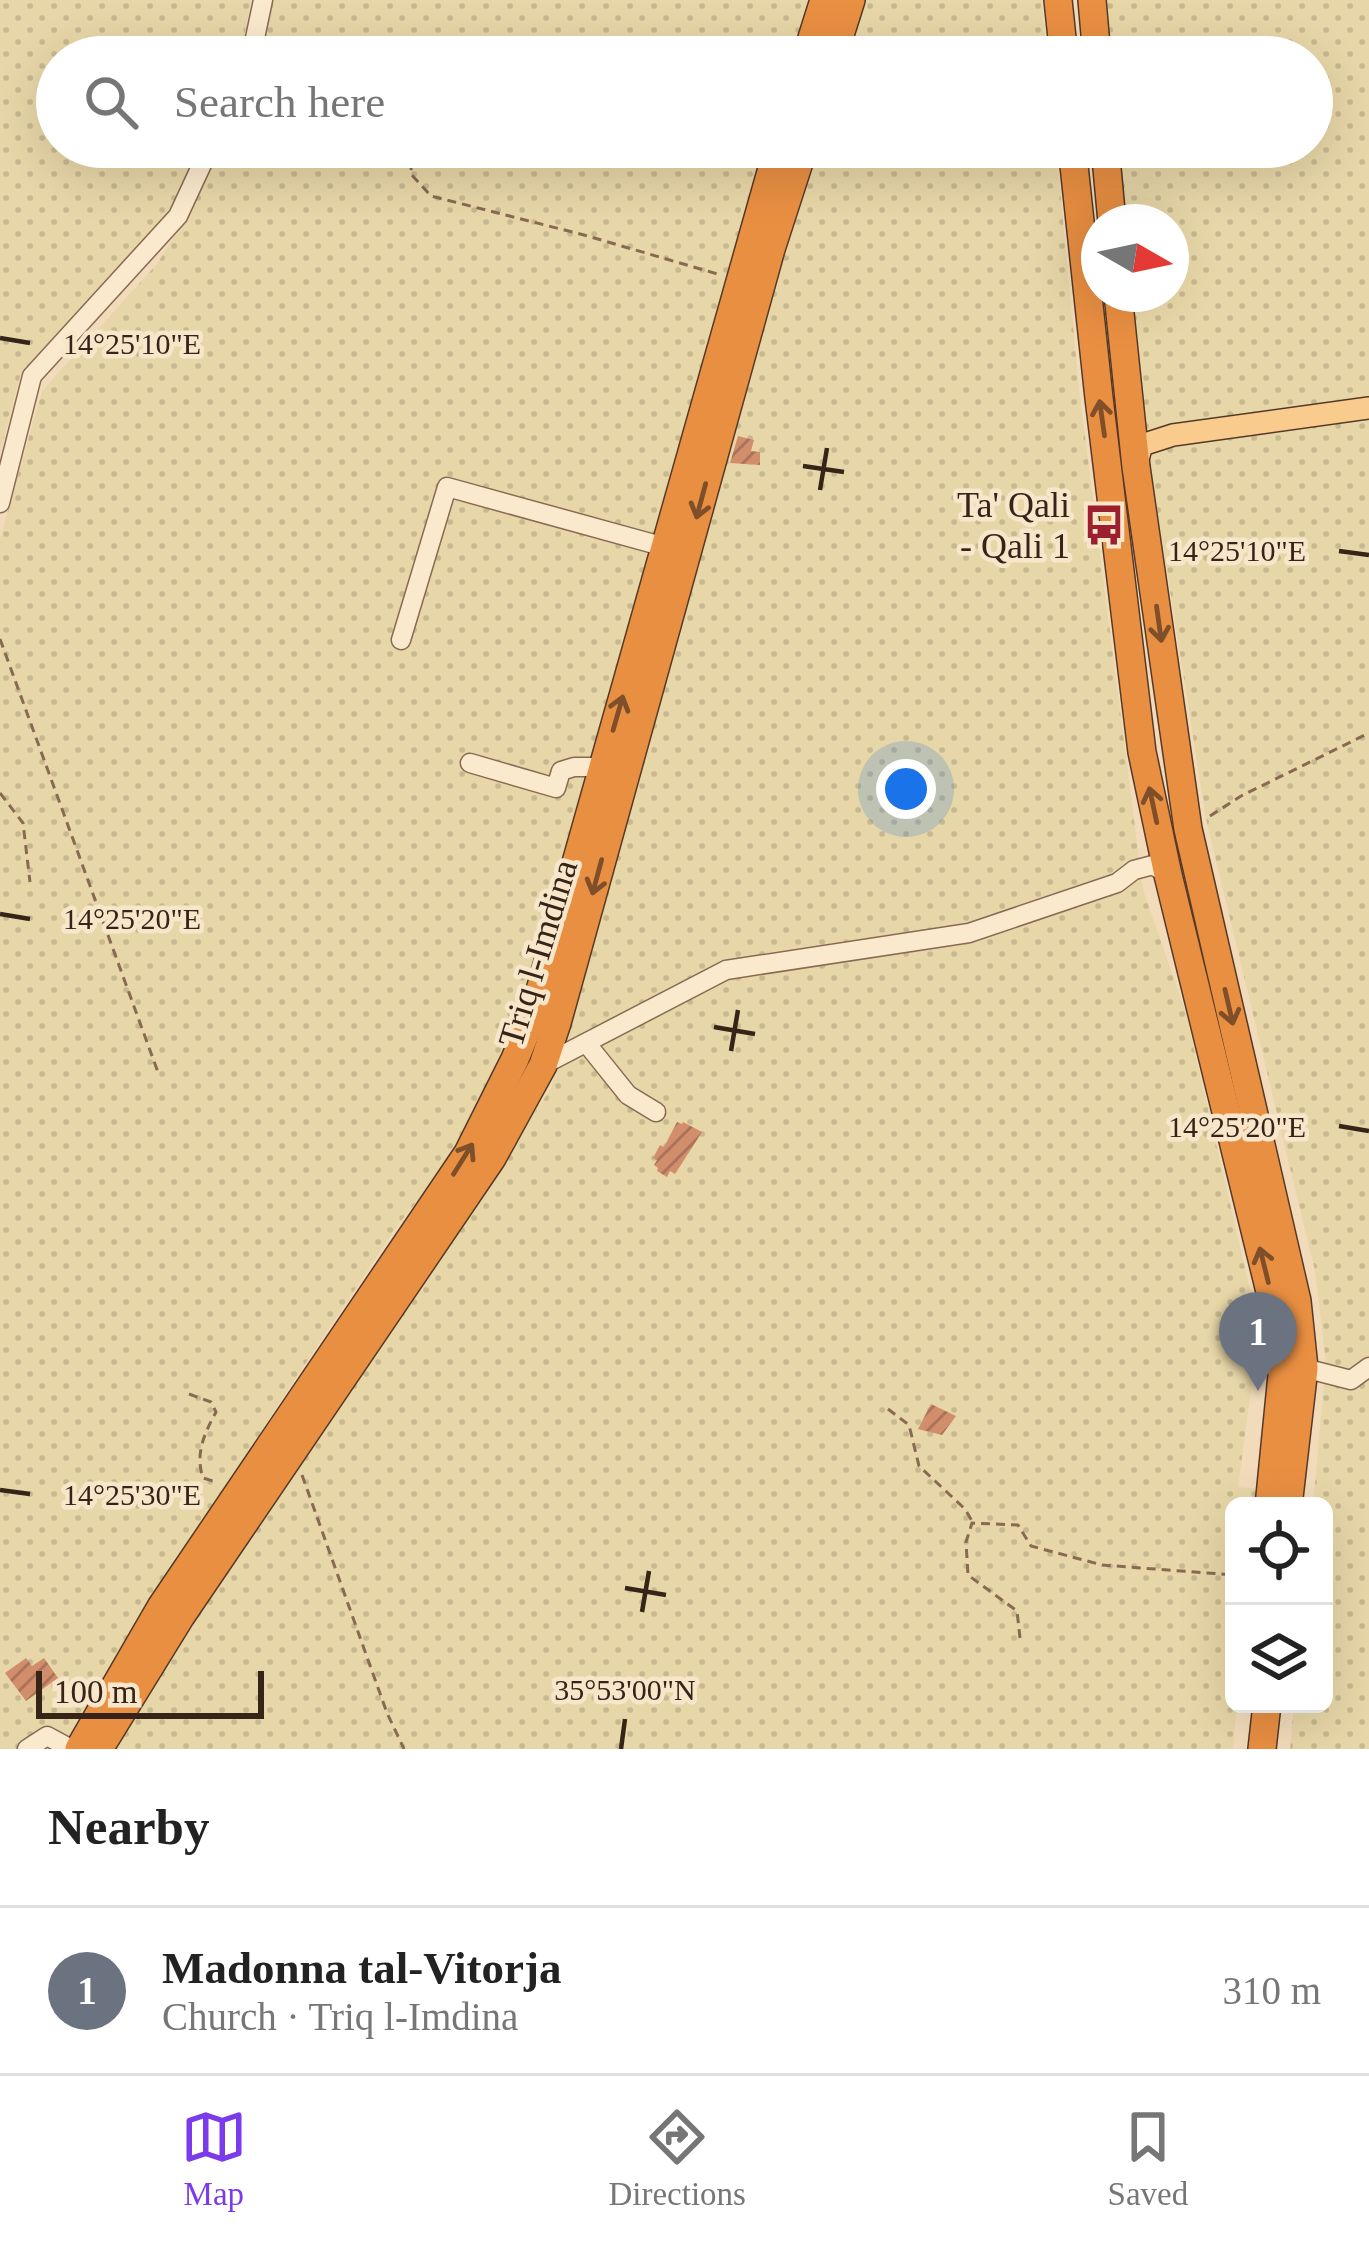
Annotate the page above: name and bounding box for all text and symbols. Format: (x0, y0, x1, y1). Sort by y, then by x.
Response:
search box (36, 36, 1333, 168)
icon: search (78, 69, 144, 135)
text: Search here (174, 77, 385, 127)
north arrow (1081, 204, 1189, 312)
text: 14°25'10"E (63, 327, 201, 360)
one-way arrow (1090, 399, 1113, 438)
one-way arrow (689, 482, 711, 520)
place label: Ta' Qali - Qali 1 (957, 485, 1070, 566)
bus stop icon: Ta' Qali - Qali 1 (1081, 502, 1127, 548)
text: 14°25'10"E (1168, 534, 1306, 567)
one-way arrow (1148, 604, 1171, 643)
one-way arrow (608, 694, 630, 732)
your location (876, 759, 936, 819)
one-way arrow (1141, 786, 1163, 825)
street label: Triq l-Imdina (491, 855, 585, 1052)
one-way arrow (585, 858, 607, 896)
text: 14°25'20"E (63, 902, 201, 935)
one-way arrow (1219, 988, 1242, 1026)
text: 14°25'20"E (1168, 1110, 1306, 1143)
one-way arrow (451, 1142, 475, 1176)
one-way arrow (1252, 1247, 1274, 1285)
pin: 1 (1219, 1292, 1297, 1391)
text: 14°25'30"E (63, 1478, 201, 1511)
map controls (1225, 1497, 1333, 1713)
button: locate (1225, 1497, 1333, 1605)
button: layers (1225, 1605, 1333, 1713)
scale bar (36, 1665, 264, 1718)
text: 35°53'00"N (554, 1673, 696, 1706)
text: 100 m (54, 1674, 137, 1710)
text: Nearby (48, 1799, 209, 1855)
text: Madonna tal-Vitorja (162, 1943, 562, 1993)
text: 1 (77, 1969, 97, 2012)
text: 310 m (1222, 1969, 1321, 2012)
text: Church · Triq l-Imdina (162, 1995, 518, 2038)
tab: Map (181, 2104, 247, 2213)
tab: Directions (608, 2104, 746, 2213)
tab: Saved (1108, 2104, 1188, 2213)

